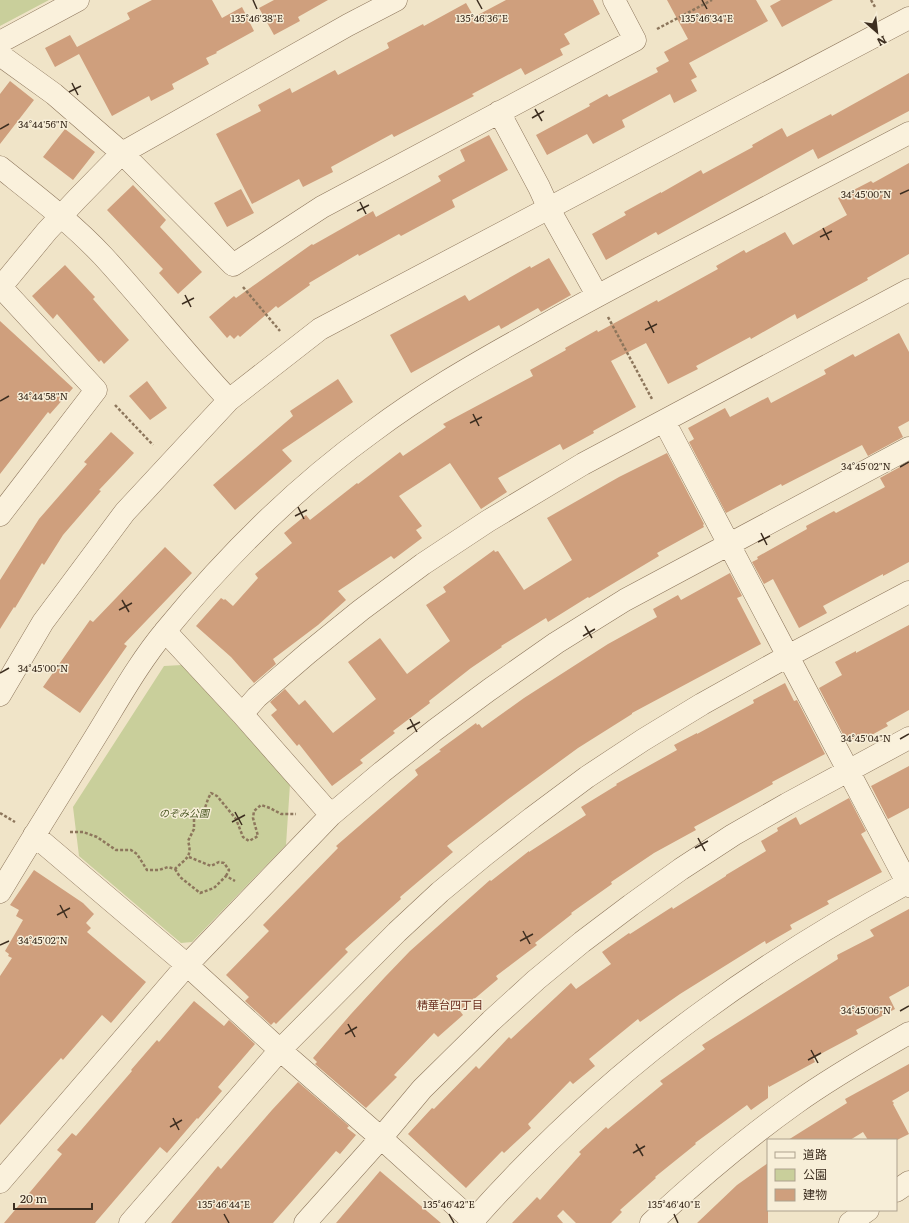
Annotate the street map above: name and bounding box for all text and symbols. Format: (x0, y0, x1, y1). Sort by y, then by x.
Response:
text: 135°46'38"E (231, 10, 283, 25)
text: 135°46'36"E (456, 10, 508, 25)
text: 135°46'34"E (681, 10, 733, 25)
north arrow (857, 12, 897, 52)
text: N (874, 32, 890, 51)
text: 34°44'56"N (18, 116, 68, 131)
text: 34°45'00"N (841, 186, 891, 201)
text: 34°44'58"N (18, 388, 68, 403)
text: 34°45'02"N (841, 458, 891, 473)
text: 34°45'00"N (18, 660, 68, 675)
text: 34°45'04"N (841, 730, 891, 745)
park label: のぞみ公園 (159, 805, 211, 820)
text: 34°45'02"N (18, 932, 68, 947)
district label: 精華台四丁目 (417, 996, 483, 1012)
text: 34°45'06"N (841, 1002, 891, 1017)
legend (767, 1139, 897, 1211)
text: 道路 (803, 1145, 827, 1163)
text: 公園 (803, 1165, 827, 1183)
scale bar (14, 1185, 92, 1211)
text: 建物 (803, 1185, 827, 1203)
text: 20 m (20, 1189, 47, 1207)
text: 135°46'44"E (198, 1196, 250, 1211)
text: 135°46'42"E (423, 1196, 475, 1211)
text: 135°46'40"E (648, 1196, 700, 1211)

